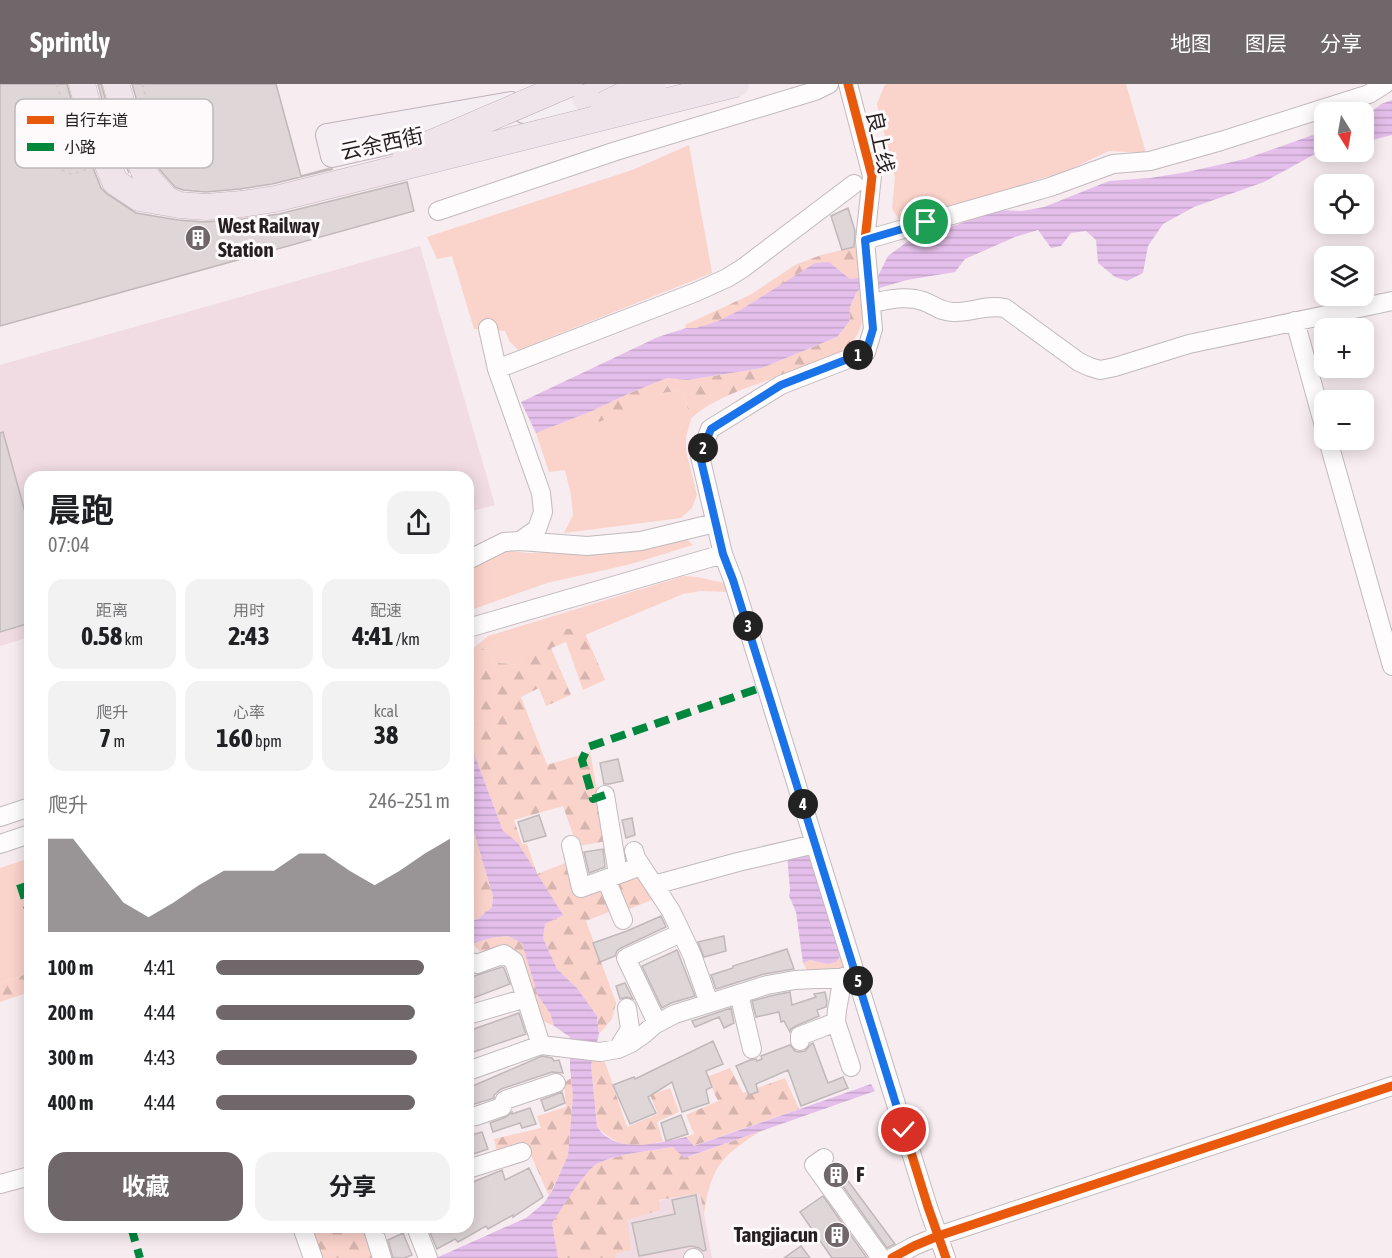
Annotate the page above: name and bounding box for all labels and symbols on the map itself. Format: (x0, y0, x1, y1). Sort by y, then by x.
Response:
legend (15, 99, 213, 168)
north arrow (1314, 102, 1374, 162)
street label: 良上线 (863, 108, 899, 175)
text: 自行车道 (64, 111, 128, 129)
street label: 云余西街 (338, 123, 425, 163)
text: 小路 (64, 138, 96, 156)
pin (900, 196, 951, 247)
place label: West Railway Station (217, 213, 320, 261)
building icon: West Railway Station (183, 223, 213, 253)
pin: 1 (843, 340, 873, 370)
pin: 2 (688, 433, 718, 463)
pin: 3 (733, 611, 763, 641)
pin: 4 (788, 789, 818, 819)
pin: 5 (843, 966, 873, 996)
pin (878, 1104, 929, 1155)
building icon: F (821, 1160, 851, 1190)
place label: F (856, 1162, 865, 1186)
building icon: Tangjiacun (822, 1220, 852, 1250)
place label: Tangjiacun (734, 1222, 818, 1246)

